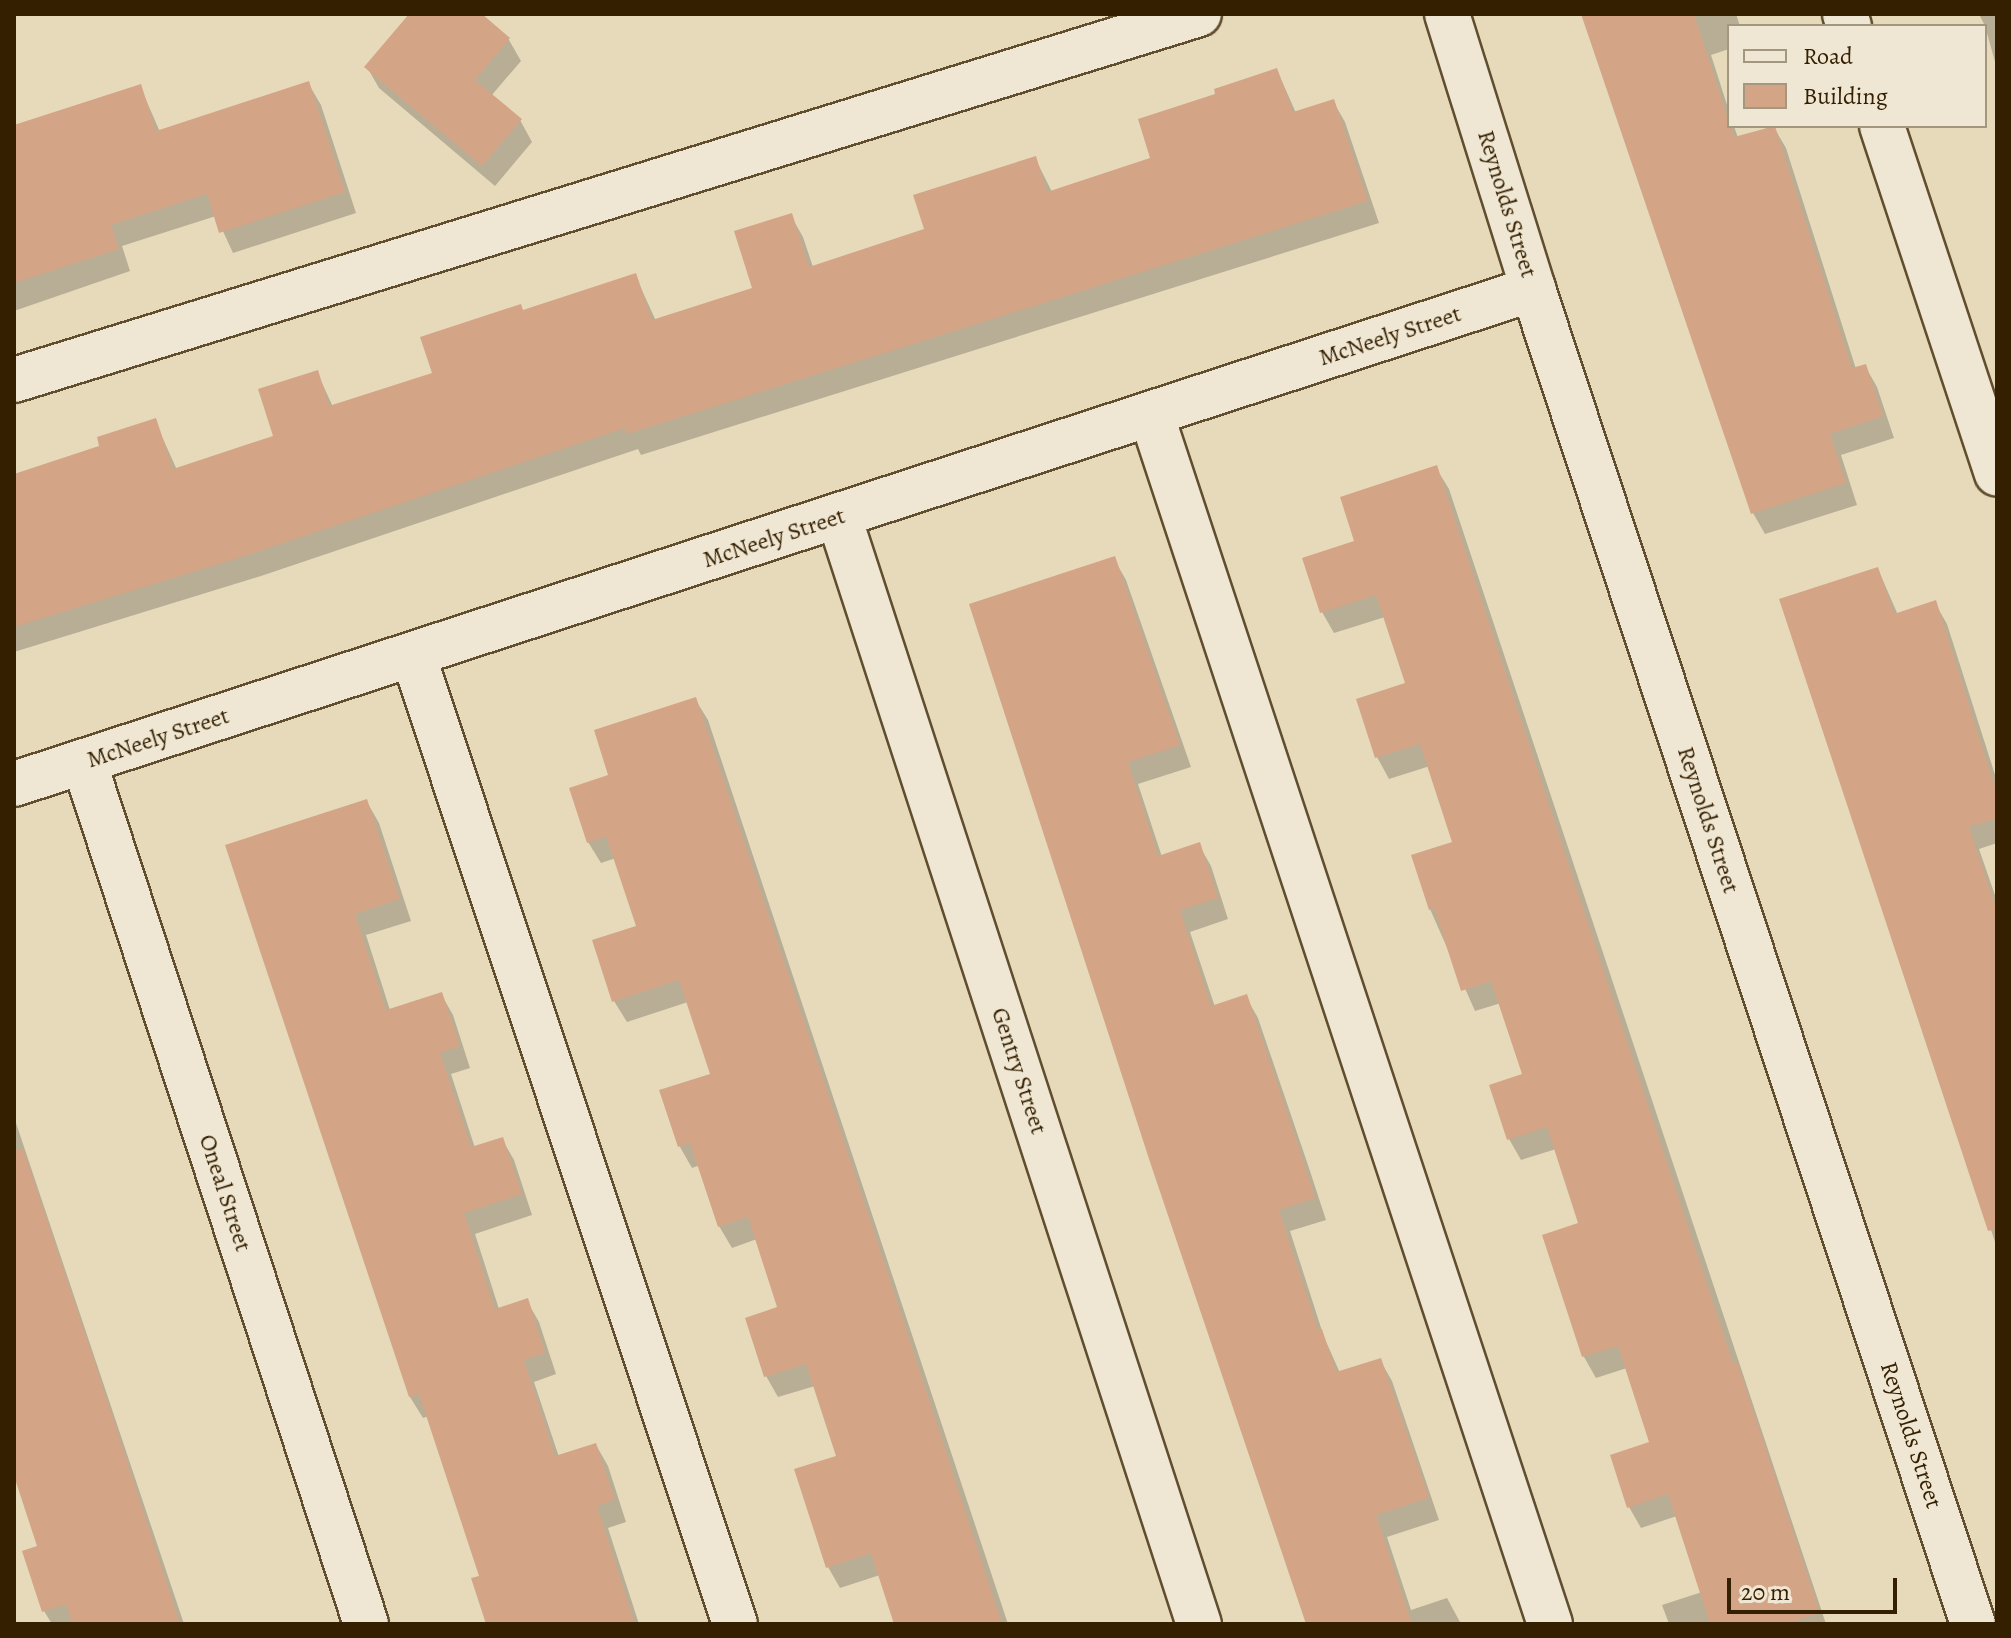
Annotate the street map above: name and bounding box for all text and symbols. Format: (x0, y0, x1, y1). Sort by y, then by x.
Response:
legend (1727, 24, 1987, 128)
text: Road (1803, 40, 1853, 72)
text: Building (1803, 80, 1888, 112)
street label: Reynolds Street (1471, 127, 1543, 281)
street label: McNeely Street (1315, 299, 1465, 373)
street label: McNeely Street (699, 501, 849, 575)
street label: McNeely Street (83, 701, 233, 775)
street label: Reynolds Street (1671, 743, 1745, 897)
street label: Gentry Street (985, 1004, 1053, 1138)
street label: Oneal Street (193, 1131, 257, 1255)
street label: Reynolds Street (1874, 1358, 1948, 1512)
scale bar (1731, 1562, 1901, 1612)
text: 20 m (1741, 1576, 1790, 1608)

